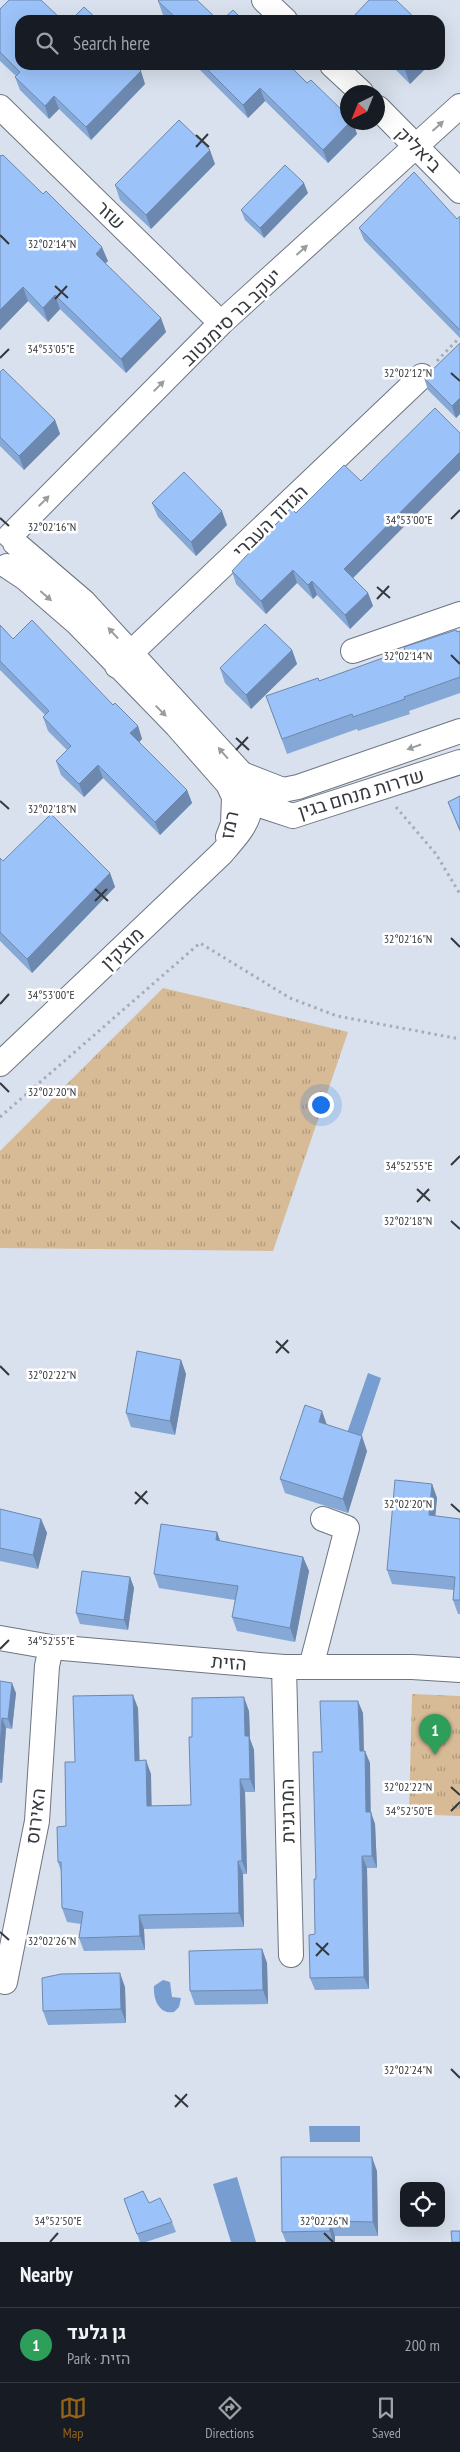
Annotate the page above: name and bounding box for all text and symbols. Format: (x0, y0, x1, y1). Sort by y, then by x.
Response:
search box (15, 15, 445, 70)
icon: search (33, 29, 61, 57)
text: Search here (73, 31, 150, 55)
north arrow (340, 85, 385, 130)
one-way arrow (432, 120, 444, 132)
street label: ביאליק (391, 121, 447, 177)
street label: שזר (91, 196, 131, 234)
text: 32°02'14"N (28, 236, 76, 251)
one-way arrow (295, 244, 307, 256)
street label: יעקב בר סימנטוב (176, 263, 286, 371)
text: 34°53'05"E (27, 341, 75, 356)
text: 32°02'12"N (384, 365, 432, 380)
one-way arrow (153, 380, 165, 392)
street label: הגדוד העברי (227, 479, 313, 563)
one-way arrow (38, 496, 50, 508)
text: 34°53'00"E (385, 512, 433, 527)
text: 32°02'16"N (28, 519, 76, 534)
one-way arrow (39, 591, 52, 602)
one-way arrow (107, 628, 119, 640)
text: 32°02'14"N (384, 648, 432, 663)
one-way arrow (155, 704, 167, 716)
one-way arrow (406, 743, 421, 751)
one-way arrow (217, 747, 229, 759)
street label: שדרות מנחם בגין (295, 762, 427, 824)
text: 32°02'18"N (28, 801, 76, 816)
street label: רמז (214, 809, 244, 841)
street label: מוצקין (95, 922, 149, 974)
text: 32°02'16"N (384, 931, 432, 946)
text: 34°53'00"E (27, 987, 75, 1002)
text: 32°02'20"N (28, 1084, 76, 1099)
your location (308, 1092, 334, 1118)
text: 34°52'55"E (385, 1158, 433, 1173)
text: 32°02'18"N (384, 1213, 432, 1228)
text: 32°02'22"N (28, 1367, 76, 1382)
text: 32°02'20"N (384, 1496, 432, 1511)
text: 34°52'55"E (27, 1633, 75, 1648)
street label: הזית (210, 1648, 248, 1676)
pin: 1 (419, 1714, 451, 1755)
street label: המרגנית (274, 1779, 300, 1843)
text: 32°02'22"N (384, 1779, 432, 1794)
street label: האירוס (20, 1787, 50, 1845)
text: 34°52'50"E (385, 1803, 433, 1818)
text: 32°02'26"N (28, 1933, 76, 1948)
text: 32°02'24"N (384, 2062, 432, 2077)
map controls (400, 2182, 445, 2227)
button: locate (400, 2182, 445, 2227)
text: 34°52'50"E (34, 2213, 82, 2228)
text: 32°02'26"N (300, 2213, 348, 2228)
text: Nearby (20, 2261, 73, 2288)
text: גן גלעד (67, 2320, 126, 2344)
text: 1 (32, 2335, 40, 2355)
text: 200 m (405, 2335, 440, 2355)
text: Park · הזית (67, 2348, 130, 2368)
tab: Map (59, 2394, 87, 2442)
tab: Directions (205, 2394, 254, 2442)
tab: Saved (372, 2394, 401, 2442)

